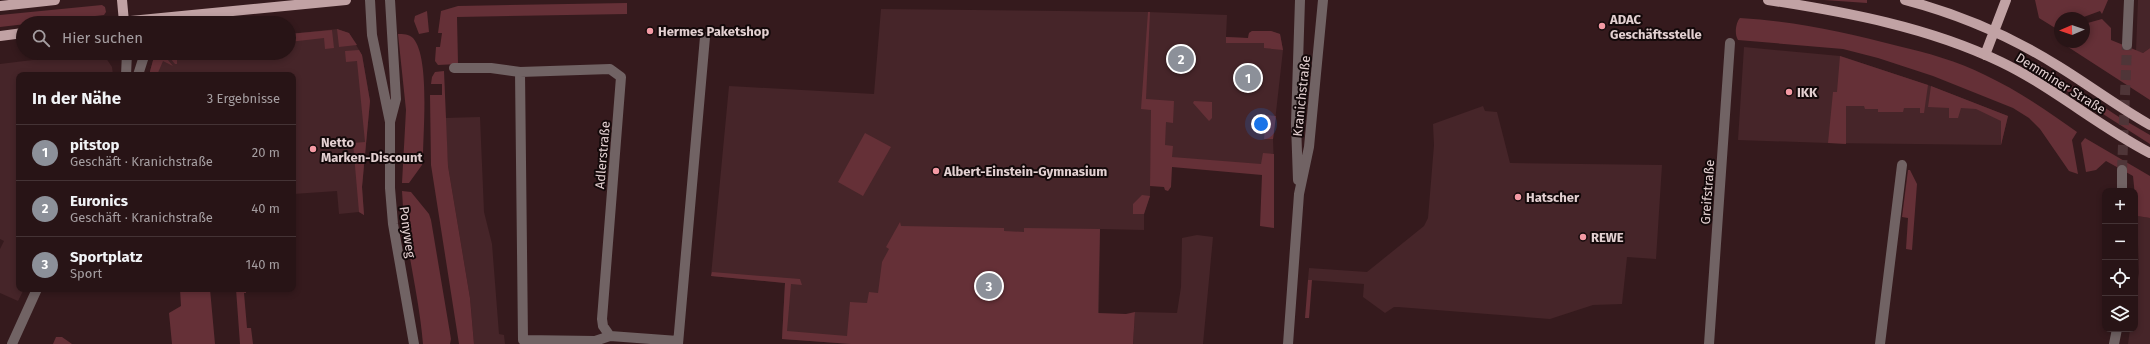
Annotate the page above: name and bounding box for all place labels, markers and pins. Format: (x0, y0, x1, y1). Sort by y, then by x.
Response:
place label: ADAC Geschäftsstelle (1609, 12, 1702, 42)
marker: ADAC Geschäftsstelle (1597, 21, 1607, 31)
place label: Hermes Paketshop (658, 24, 769, 39)
marker: Hermes Paketshop (645, 26, 655, 36)
pin: 2 (1168, 44, 1194, 74)
pin: 1 (1235, 63, 1261, 93)
place label: IKK (1797, 85, 1818, 100)
marker: IKK (1784, 87, 1794, 97)
place label: Netto Marken-Discount (321, 135, 423, 165)
marker: Netto Marken-Discount (308, 144, 318, 154)
place label: Albert-Einstein-Gymnasium (943, 164, 1107, 179)
marker: Albert-Einstein-Gymnasium (931, 166, 941, 176)
place label: Hatscher (1526, 190, 1580, 205)
marker: Hatscher (1513, 192, 1523, 202)
place label: REWE (1591, 230, 1624, 245)
marker: REWE (1578, 232, 1588, 242)
pin: 3 (976, 271, 1002, 301)

